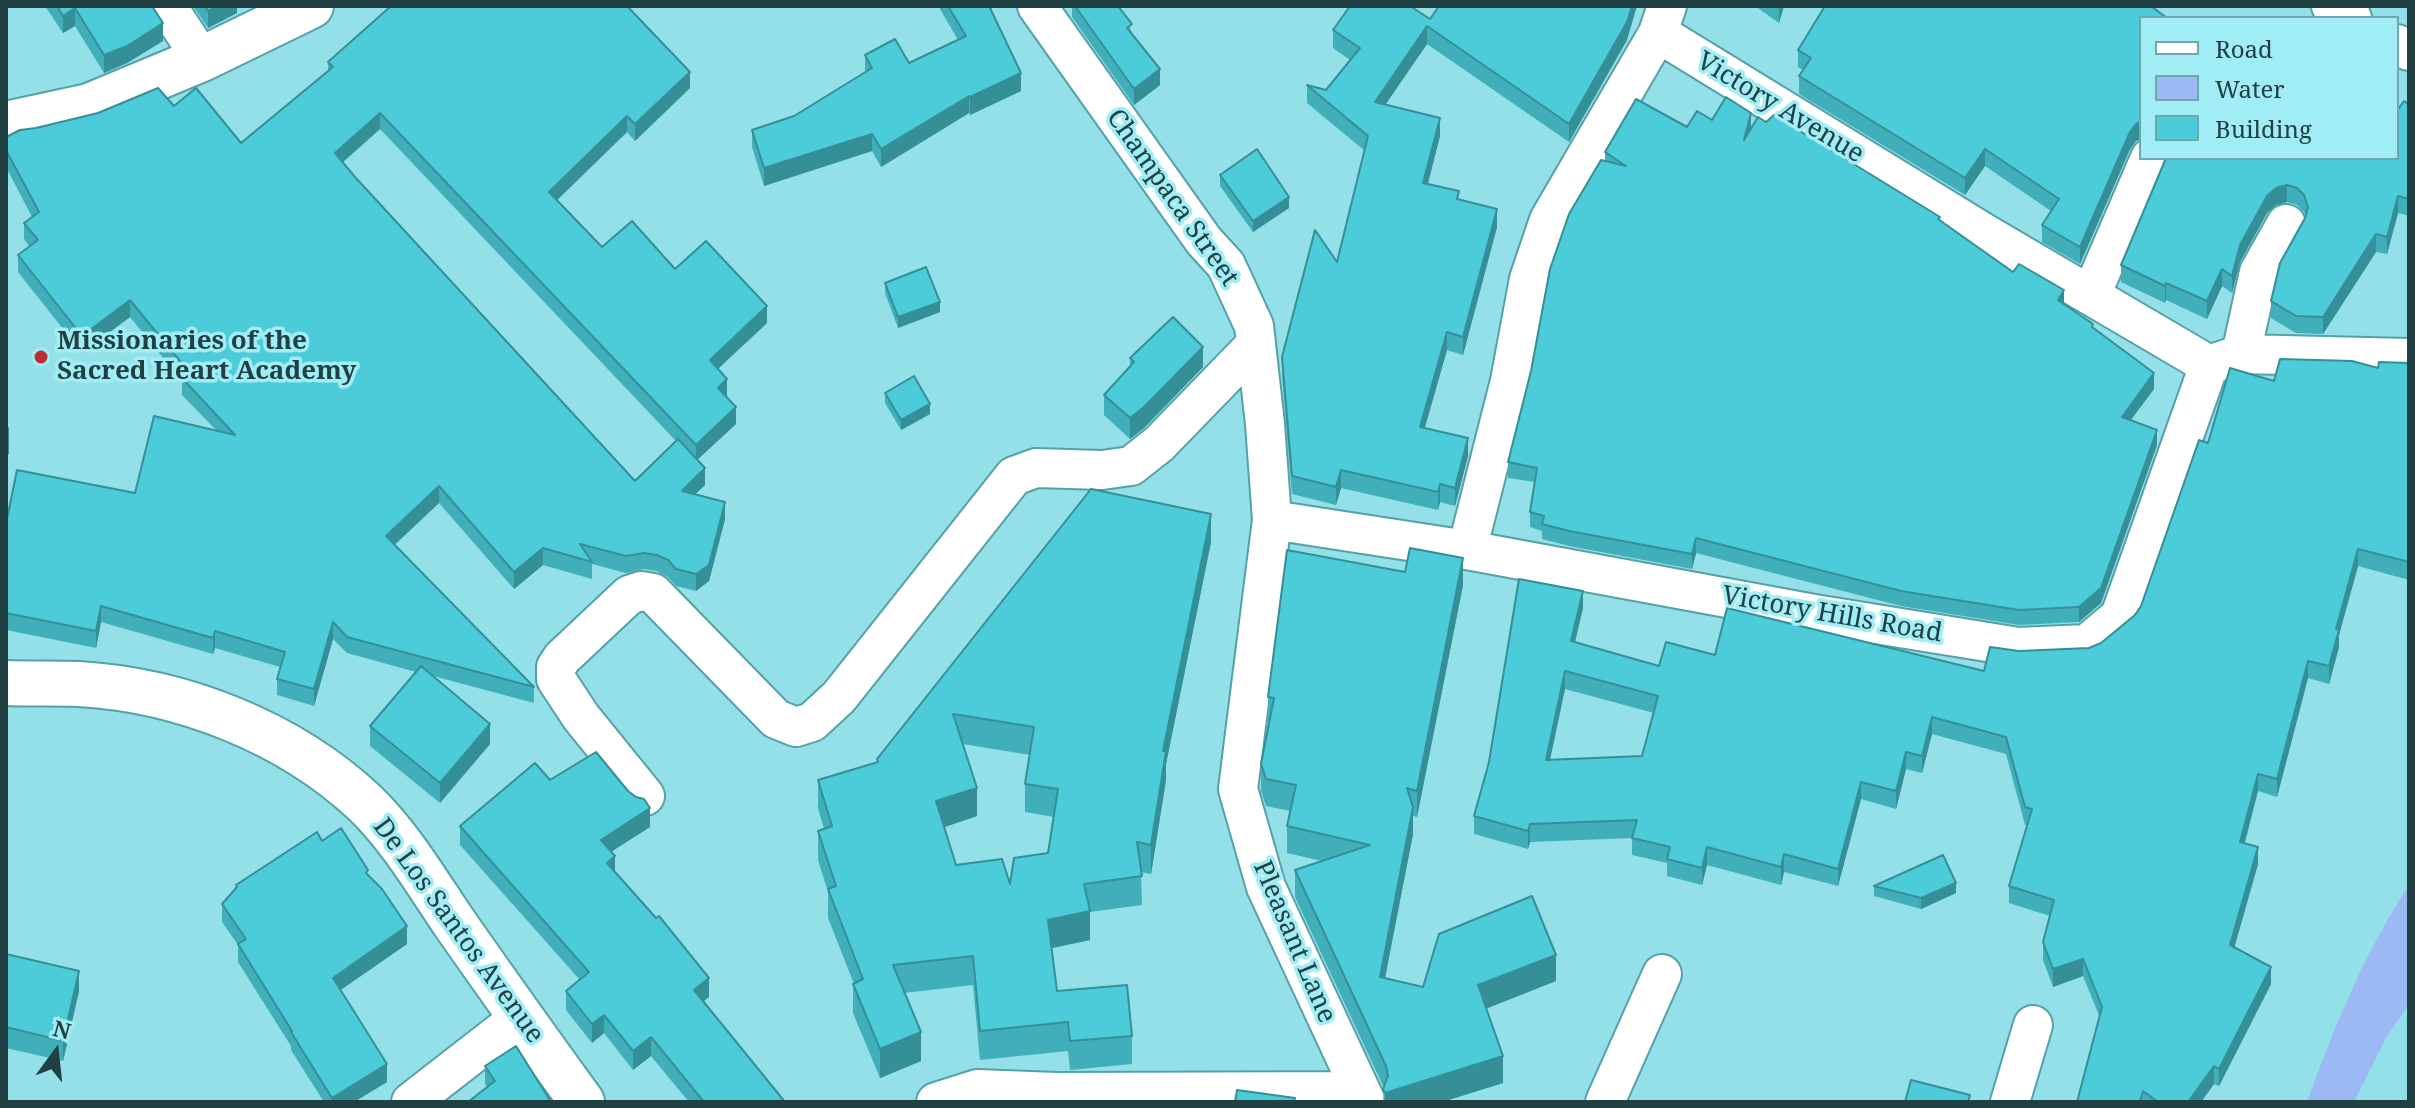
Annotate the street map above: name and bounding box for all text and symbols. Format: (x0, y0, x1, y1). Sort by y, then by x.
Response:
legend (2139, 16, 2399, 160)
text: Road (2215, 32, 2273, 65)
street label: Victory Avenue (1691, 46, 1869, 170)
text: Water (2215, 72, 2285, 105)
street label: Champaca Street (1099, 103, 1245, 293)
text: Building (2215, 112, 2312, 145)
place label: Missionaries of the Sacred Heart Academy (57, 326, 356, 388)
marker: Missionaries of the Sacred Heart Academy (32, 348, 50, 366)
street label: Victory Hills Road (1720, 580, 1944, 650)
street label: De Los Santos Avenue (366, 812, 550, 1050)
street label: Pleasant Lane (1246, 856, 1342, 1028)
north arrow (16, 1012, 96, 1092)
text: N (50, 1012, 74, 1046)

